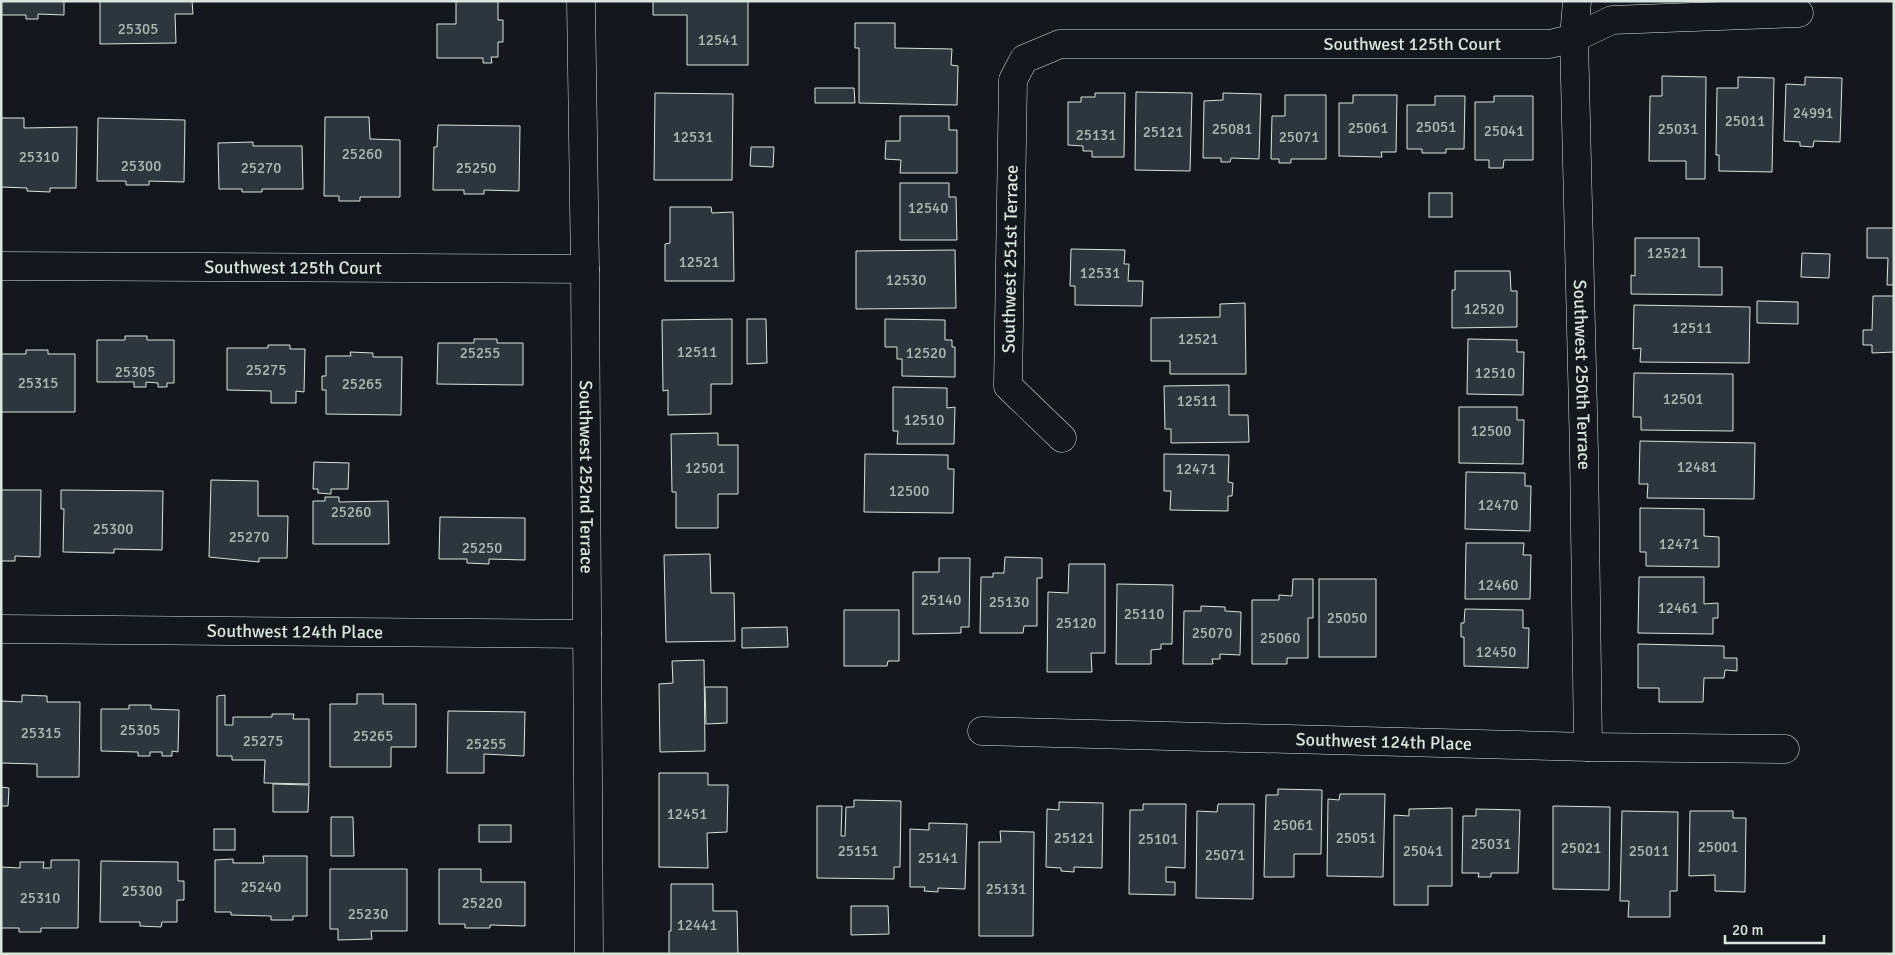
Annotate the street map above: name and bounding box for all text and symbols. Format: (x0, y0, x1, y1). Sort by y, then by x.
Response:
house number: 25305 (118, 20, 158, 38)
house number: 12541 (698, 31, 738, 49)
street label: Southwest 125th Court (1323, 33, 1501, 55)
house number: 24991 (1793, 104, 1833, 122)
house number: 25011 (1725, 112, 1765, 130)
house number: 25051 (1416, 118, 1456, 136)
house number: 25061 (1348, 119, 1388, 137)
house number: 25081 (1212, 120, 1252, 138)
house number: 25031 (1658, 120, 1698, 138)
house number: 25041 (1484, 122, 1524, 140)
house number: 25121 (1143, 123, 1183, 141)
house number: 25131 (1076, 126, 1116, 144)
house number: 12531 (673, 128, 713, 146)
house number: 25071 (1279, 128, 1319, 146)
house number: 25260 (342, 145, 382, 163)
house number: 25310 (19, 148, 59, 166)
house number: 25300 (121, 157, 161, 175)
house number: 25270 (241, 159, 281, 177)
house number: 25250 (456, 159, 496, 177)
street label: Southwest 251st Terrace (998, 165, 1023, 353)
house number: 12540 (908, 199, 948, 217)
house number: 12521 (1647, 244, 1687, 262)
house number: 12521 (679, 253, 719, 271)
street label: Southwest 125th Court (204, 256, 382, 279)
house number: 12531 (1080, 264, 1120, 282)
house number: 12530 (886, 271, 926, 289)
street label: Southwest 250th Terrace (1569, 279, 1595, 470)
house number: 12520 (1464, 300, 1504, 318)
house number: 12511 (1672, 319, 1712, 337)
house number: 12521 (1178, 330, 1218, 348)
house number: 12511 (677, 343, 717, 361)
house number: 25255 (460, 344, 500, 362)
house number: 12520 (906, 344, 946, 362)
house number: 25275 (246, 361, 286, 379)
house number: 25305 (115, 363, 155, 381)
house number: 12510 (1475, 364, 1515, 382)
house number: 25315 (18, 374, 58, 392)
house number: 25265 (342, 375, 382, 393)
street label: Southwest 252nd Terrace (575, 380, 598, 574)
house number: 12501 (1663, 390, 1703, 408)
house number: 12511 (1177, 392, 1217, 410)
house number: 12510 (904, 411, 944, 429)
house number: 12500 (1471, 422, 1511, 440)
house number: 12481 (1677, 458, 1717, 476)
house number: 12501 (685, 459, 725, 477)
house number: 12471 (1176, 460, 1216, 478)
house number: 12500 (889, 482, 929, 500)
house number: 12470 (1478, 496, 1518, 514)
house number: 25260 (331, 503, 371, 521)
house number: 25300 (93, 520, 133, 538)
house number: 25270 (229, 528, 269, 546)
house number: 12471 (1659, 535, 1699, 553)
house number: 25250 (462, 539, 502, 557)
house number: 12460 (1478, 576, 1518, 594)
house number: 25140 (921, 591, 961, 609)
house number: 25130 (989, 593, 1029, 611)
house number: 12461 (1658, 599, 1698, 617)
house number: 25110 (1124, 605, 1164, 623)
house number: 25050 (1327, 609, 1367, 627)
house number: 25120 (1056, 614, 1096, 632)
street label: Southwest 124th Place (207, 620, 383, 643)
house number: 25070 (1192, 624, 1232, 642)
house number: 25060 (1260, 629, 1300, 647)
house number: 12450 (1476, 643, 1516, 661)
house number: 25305 (120, 721, 160, 739)
house number: 25315 (21, 724, 61, 742)
house number: 25265 (353, 727, 393, 745)
street label: Southwest 124th Place (1295, 728, 1472, 755)
house number: 25275 (243, 732, 283, 750)
house number: 25255 (466, 735, 506, 753)
house number: 12451 (667, 805, 707, 823)
house number: 25061 (1273, 816, 1313, 834)
house number: 25121 (1054, 829, 1094, 847)
house number: 25051 (1336, 829, 1376, 847)
house number: 25101 (1138, 830, 1178, 848)
house number: 25031 (1471, 835, 1511, 853)
house number: 25001 (1698, 838, 1738, 856)
house number: 25021 (1561, 839, 1601, 857)
house number: 25151 (838, 842, 878, 860)
house number: 25041 (1403, 842, 1443, 860)
house number: 25011 (1629, 842, 1669, 860)
house number: 25071 (1205, 846, 1245, 864)
house number: 25141 (918, 849, 958, 867)
house number: 25240 (241, 878, 281, 896)
house number: 25131 (986, 880, 1026, 898)
house number: 25300 (122, 882, 162, 900)
house number: 25310 (20, 889, 60, 907)
house number: 25220 (462, 894, 502, 912)
house number: 25230 (348, 905, 388, 923)
scale bar (1725, 912, 1824, 944)
house number: 12441 (677, 916, 717, 934)
text: 20 m (1732, 921, 1763, 939)

